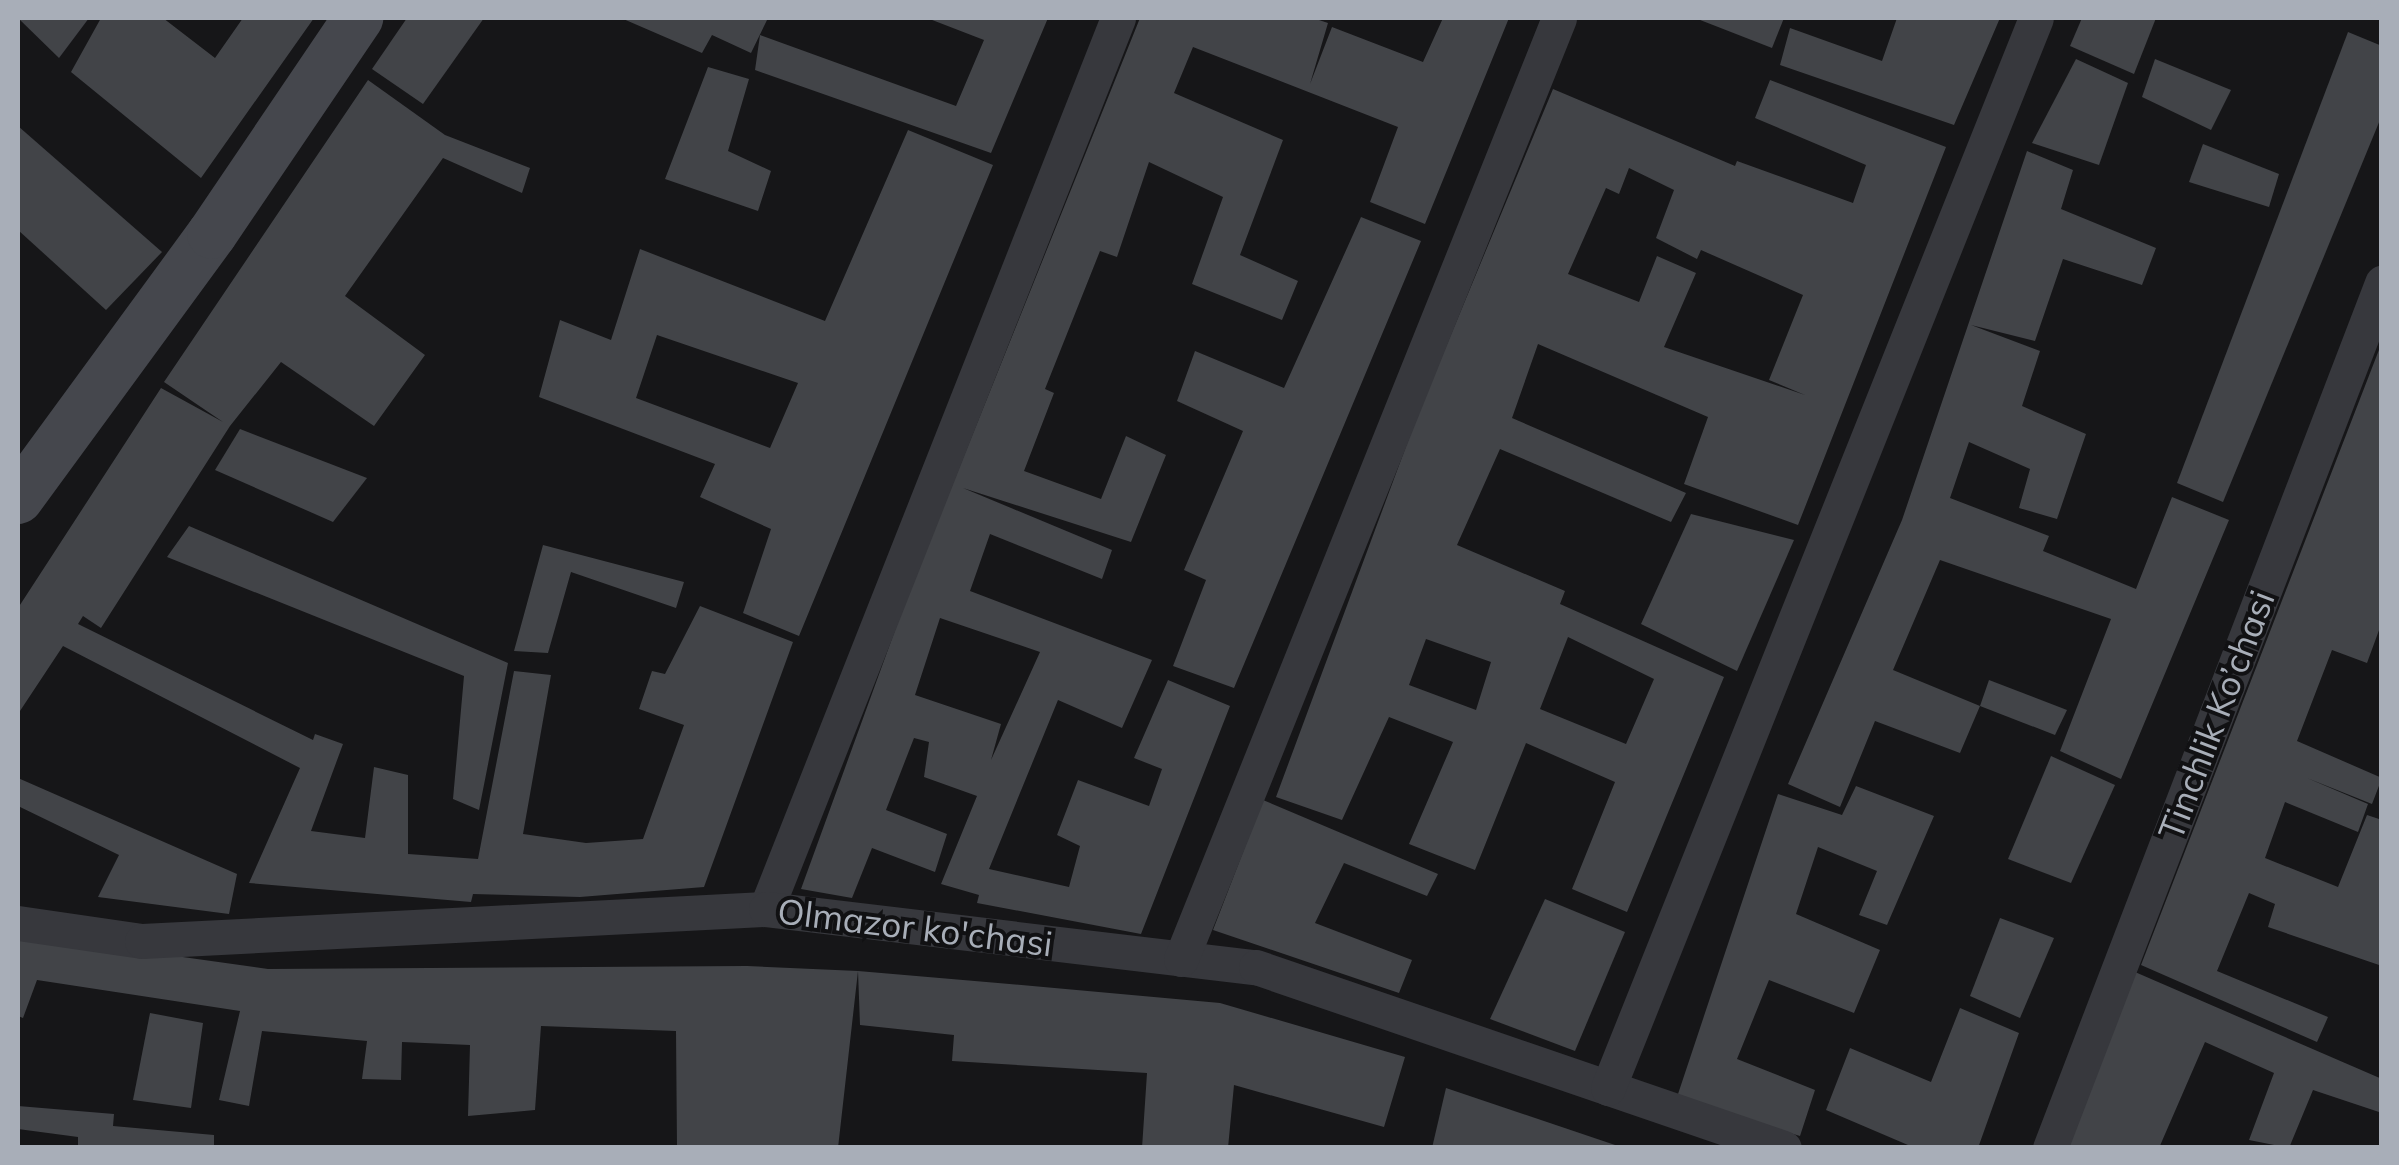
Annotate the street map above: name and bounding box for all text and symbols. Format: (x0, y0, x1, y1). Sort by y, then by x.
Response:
street label: Tinchlik Ko’chasi (2149, 585, 2283, 845)
street label: Olmazor ko'chasi (775, 889, 1055, 965)

